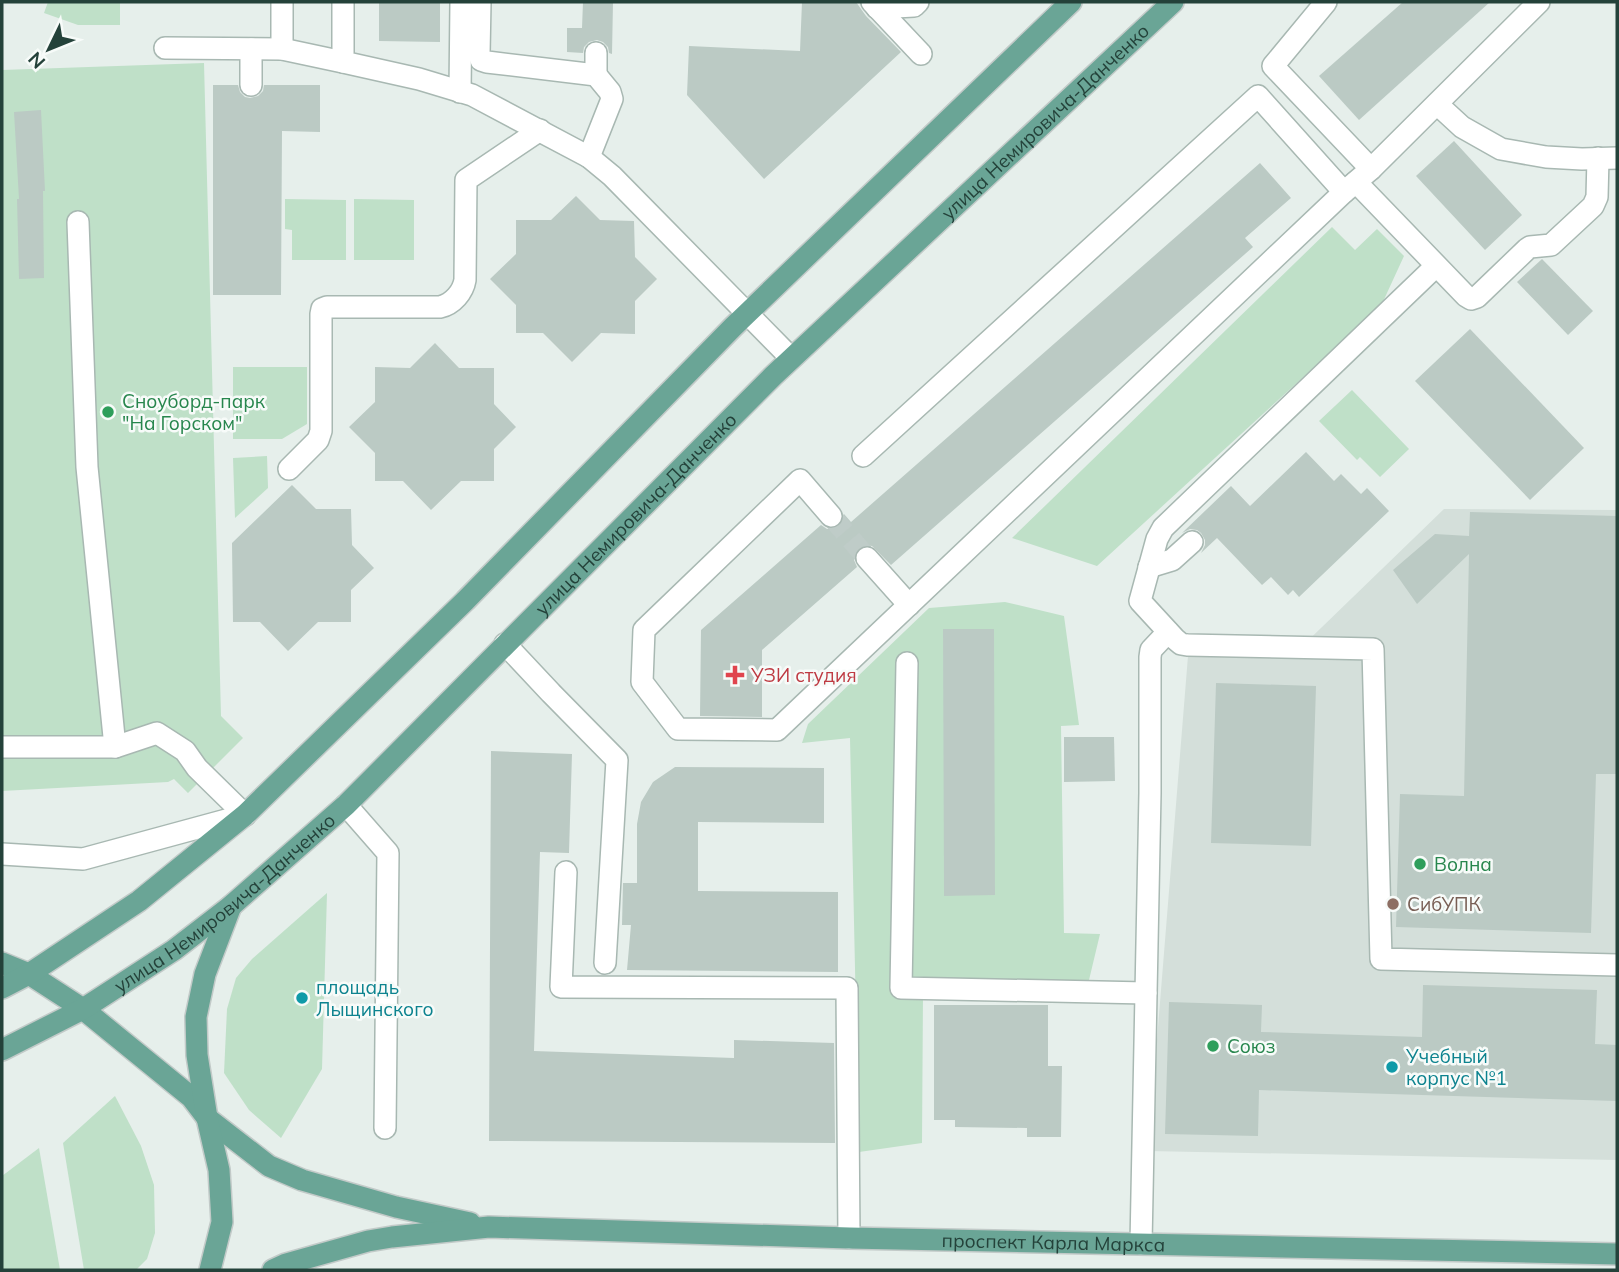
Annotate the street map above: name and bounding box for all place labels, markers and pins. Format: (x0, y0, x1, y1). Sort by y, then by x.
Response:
place label: Сноуборд-парк "На Горском" (122, 389, 266, 435)
marker: Сноуборд-парк "На Горском" (100, 404, 116, 420)
place label: УЗИ студия (750, 663, 857, 687)
marker: УЗИ студия (725, 665, 745, 685)
place label: Волна (1434, 852, 1492, 876)
marker: Волна (1412, 856, 1428, 872)
place label: СибУПК (1407, 892, 1482, 916)
marker: СибУПК (1385, 896, 1401, 912)
place label: площадь Лыщинского (316, 975, 434, 1021)
marker: площадь Лыщинского (294, 990, 310, 1006)
place label: Союз (1227, 1034, 1275, 1058)
marker: Союз (1205, 1038, 1221, 1054)
place label: Учебный корпус №1 (1405, 1044, 1507, 1090)
marker: Учебный корпус №1 (1384, 1059, 1400, 1075)

